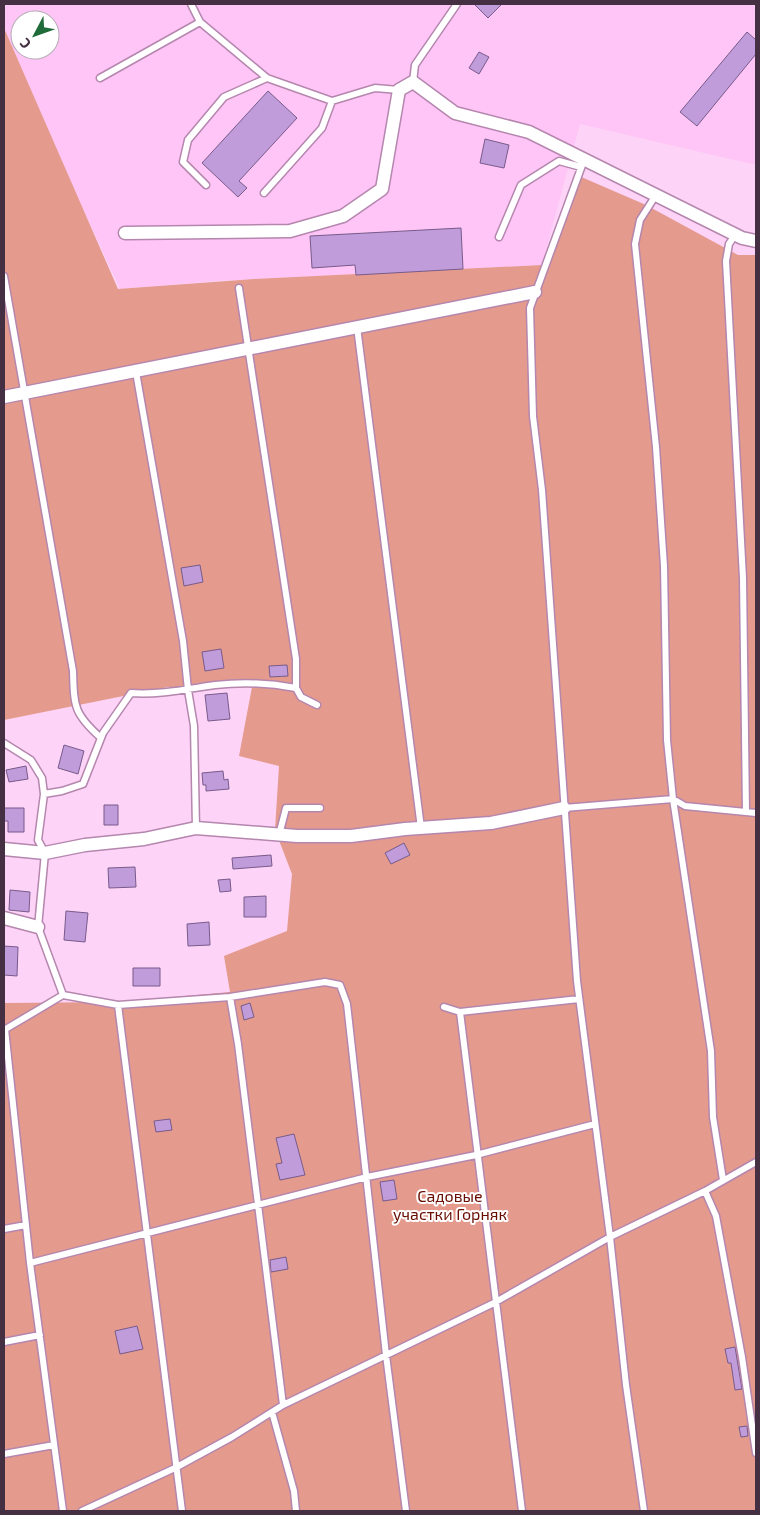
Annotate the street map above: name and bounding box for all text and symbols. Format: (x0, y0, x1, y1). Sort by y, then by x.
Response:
north arrow (10, 10, 60, 60)
text: С (16, 35, 34, 53)
park label: Садовые участки Горняк (393, 1186, 507, 1224)

